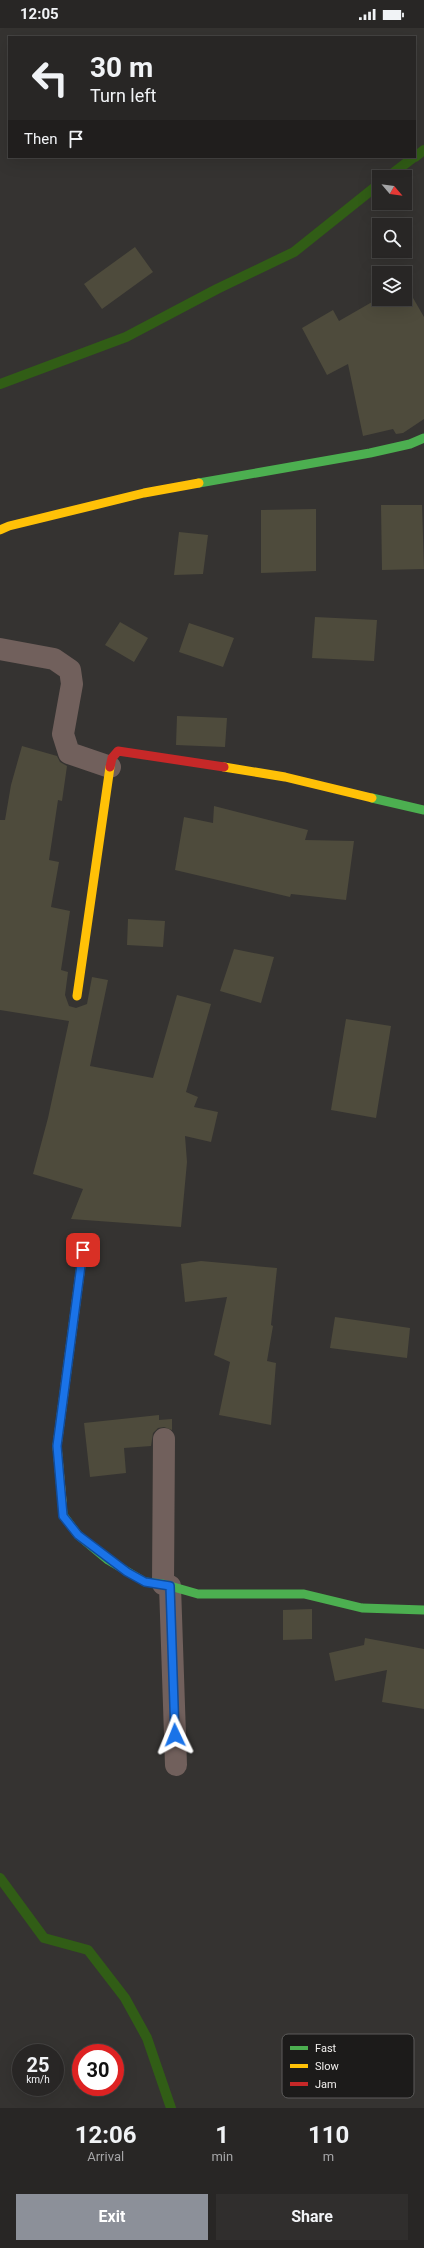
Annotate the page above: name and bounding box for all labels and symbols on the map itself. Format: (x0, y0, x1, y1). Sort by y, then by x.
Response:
north arrow (372, 170, 412, 210)
pin (66, 1233, 100, 1267)
position arrow (154, 1714, 196, 1756)
legend (282, 2034, 414, 2098)
text: Fast (315, 2042, 337, 2055)
speed limit sign: 30 (72, 2044, 124, 2096)
text: Slow (315, 2060, 339, 2073)
text: Jam (315, 2078, 337, 2091)

